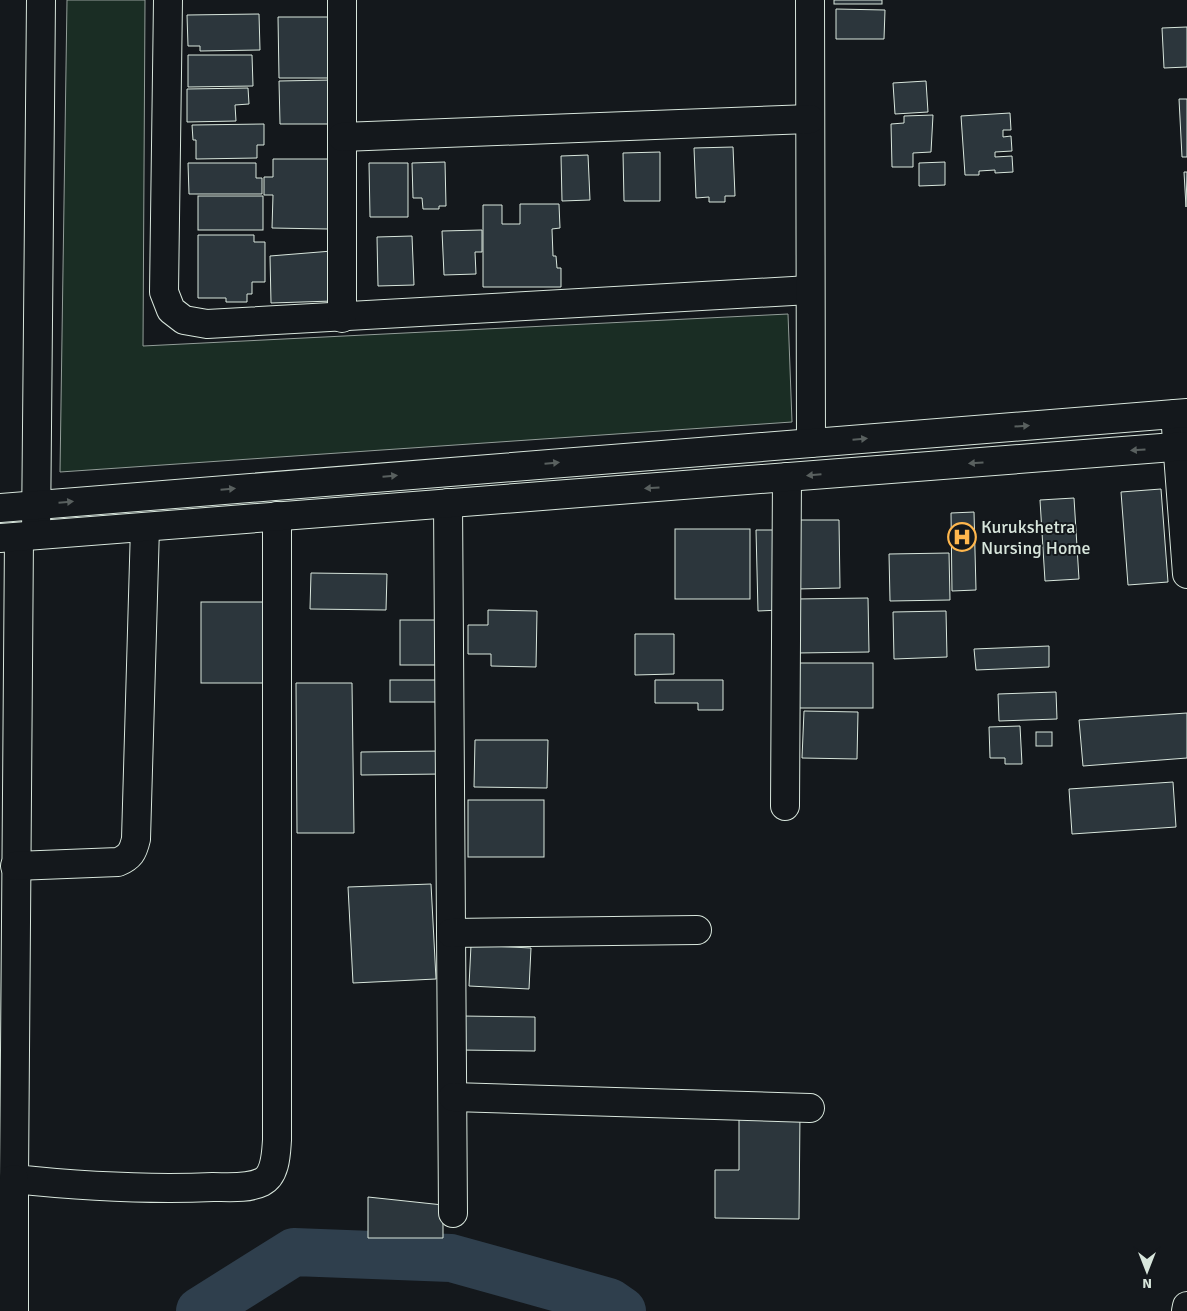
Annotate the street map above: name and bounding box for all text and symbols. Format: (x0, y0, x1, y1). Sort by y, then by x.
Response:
one-way arrow (1014, 421, 1030, 429)
one-way arrow (852, 434, 868, 442)
one-way arrow (1130, 446, 1146, 454)
one-way arrow (544, 459, 560, 467)
one-way arrow (968, 459, 984, 467)
one-way arrow (806, 471, 822, 479)
one-way arrow (382, 472, 398, 480)
one-way arrow (644, 484, 660, 492)
one-way arrow (220, 485, 236, 493)
one-way arrow (58, 498, 74, 506)
place label: Kurukshetra Nursing Home (981, 516, 1091, 559)
hospital icon: Kurukshetra Nursing Home (947, 522, 977, 552)
north arrow (1122, 1246, 1172, 1296)
text: N (1142, 1275, 1152, 1292)

